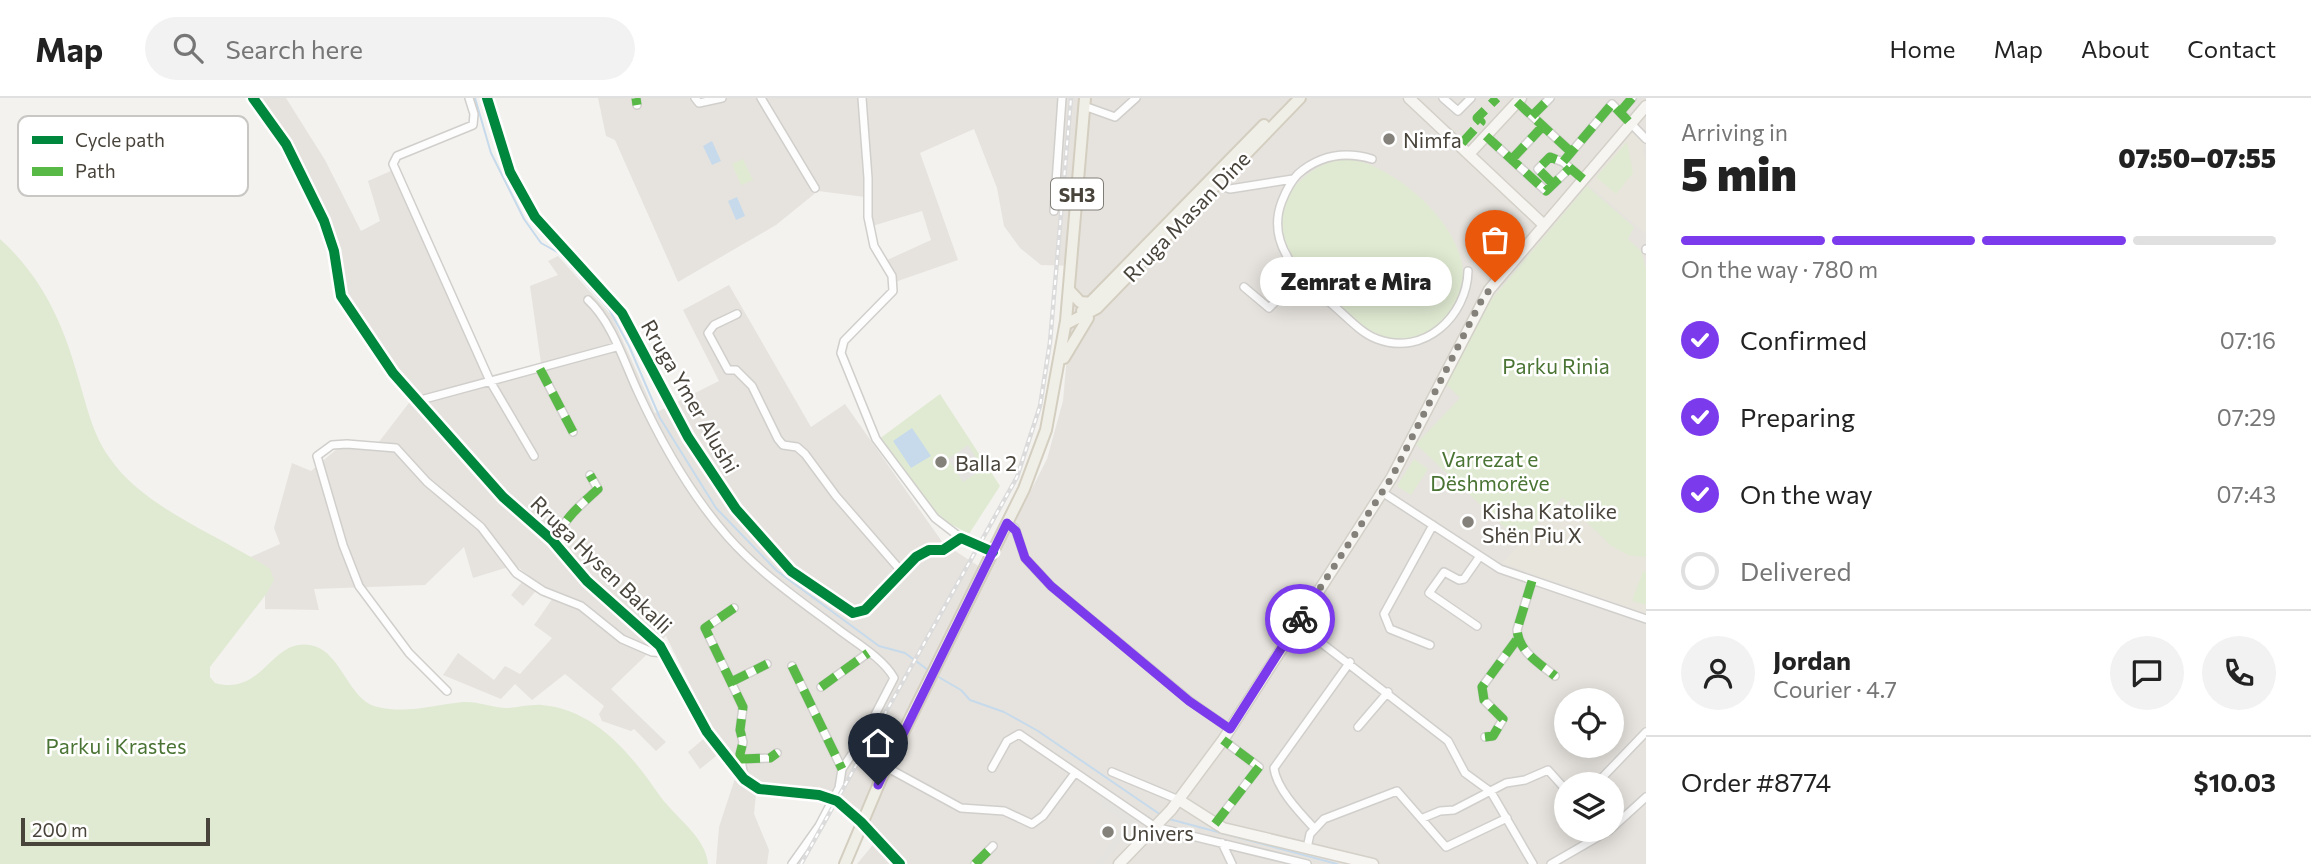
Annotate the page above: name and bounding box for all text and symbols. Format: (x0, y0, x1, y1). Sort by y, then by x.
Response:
search box (145, 17, 635, 80)
text: Map (35, 28, 103, 69)
icon: search (169, 29, 207, 67)
text: Search here (225, 33, 363, 64)
text: Home (1890, 34, 1956, 63)
text: Map (1994, 34, 2043, 63)
text: About (2081, 34, 2149, 63)
text: Contact (2187, 34, 2276, 63)
legend (18, 116, 248, 196)
text: Arriving in (1681, 118, 1788, 146)
place label: Nimfa (1403, 127, 1462, 152)
text: Cycle path (75, 128, 165, 151)
marker: Nimfa (1381, 131, 1397, 147)
text: 07:50–07:55 (2118, 142, 2276, 173)
text: 5 min (1681, 144, 1797, 200)
street label: Rruga Masan Dine (1117, 145, 1255, 287)
text: Path (75, 159, 116, 182)
road number: SH3 (1051, 178, 1103, 209)
pin (1465, 210, 1525, 282)
icon: bag (1476, 221, 1514, 259)
text: On the way · 780 m (1681, 255, 1878, 283)
callout: Zemrat e Mira (1260, 258, 1453, 306)
text: Zemrat e Mira (1281, 267, 1431, 295)
street label: Rruga Ymer Alushi (637, 315, 745, 477)
icon: check (1681, 321, 1719, 359)
text: Confirmed (1740, 324, 1867, 355)
text: 07:16 (2220, 326, 2276, 354)
park label: Parku Rinia (1502, 353, 1610, 378)
icon: check (1681, 398, 1719, 436)
text: Preparing (1740, 401, 1855, 432)
text: 07:29 (2217, 403, 2276, 431)
park label: Varrezat e Dëshmorëve (1430, 446, 1550, 495)
place label: Balla 2 (955, 450, 1017, 475)
marker: Balla 2 (933, 454, 949, 470)
icon: check (1681, 475, 1719, 513)
text: On the way (1740, 478, 1873, 509)
text: 07:43 (2217, 480, 2276, 508)
street label: Rruga Hysen Bakalli (526, 490, 678, 638)
place label: Kisha Katolike Shën Piu X (1482, 498, 1617, 547)
marker: Kisha Katolike Shën Piu X (1460, 514, 1476, 530)
text: Delivered (1740, 555, 1851, 586)
courier (1265, 584, 1335, 654)
icon: bike (1281, 600, 1319, 638)
button: person (1681, 636, 1755, 710)
button: chat (2110, 636, 2184, 710)
button: phone (2202, 636, 2276, 710)
text: Jordan (1773, 644, 1851, 675)
text: Courier · 4.7 (1773, 675, 1897, 703)
map controls (1554, 688, 1624, 842)
button: locate (1554, 688, 1624, 758)
pin (848, 713, 908, 785)
icon: home (859, 724, 897, 762)
park label: Parku i Krastes (46, 733, 186, 758)
text: Order #8774 (1681, 766, 1831, 797)
text: $10.03 (2194, 766, 2276, 797)
button: layers (1554, 772, 1624, 842)
scale bar (21, 815, 210, 847)
text: 200 m (32, 818, 88, 841)
place label: Univers (1122, 820, 1194, 845)
marker: Univers (1100, 824, 1116, 840)

